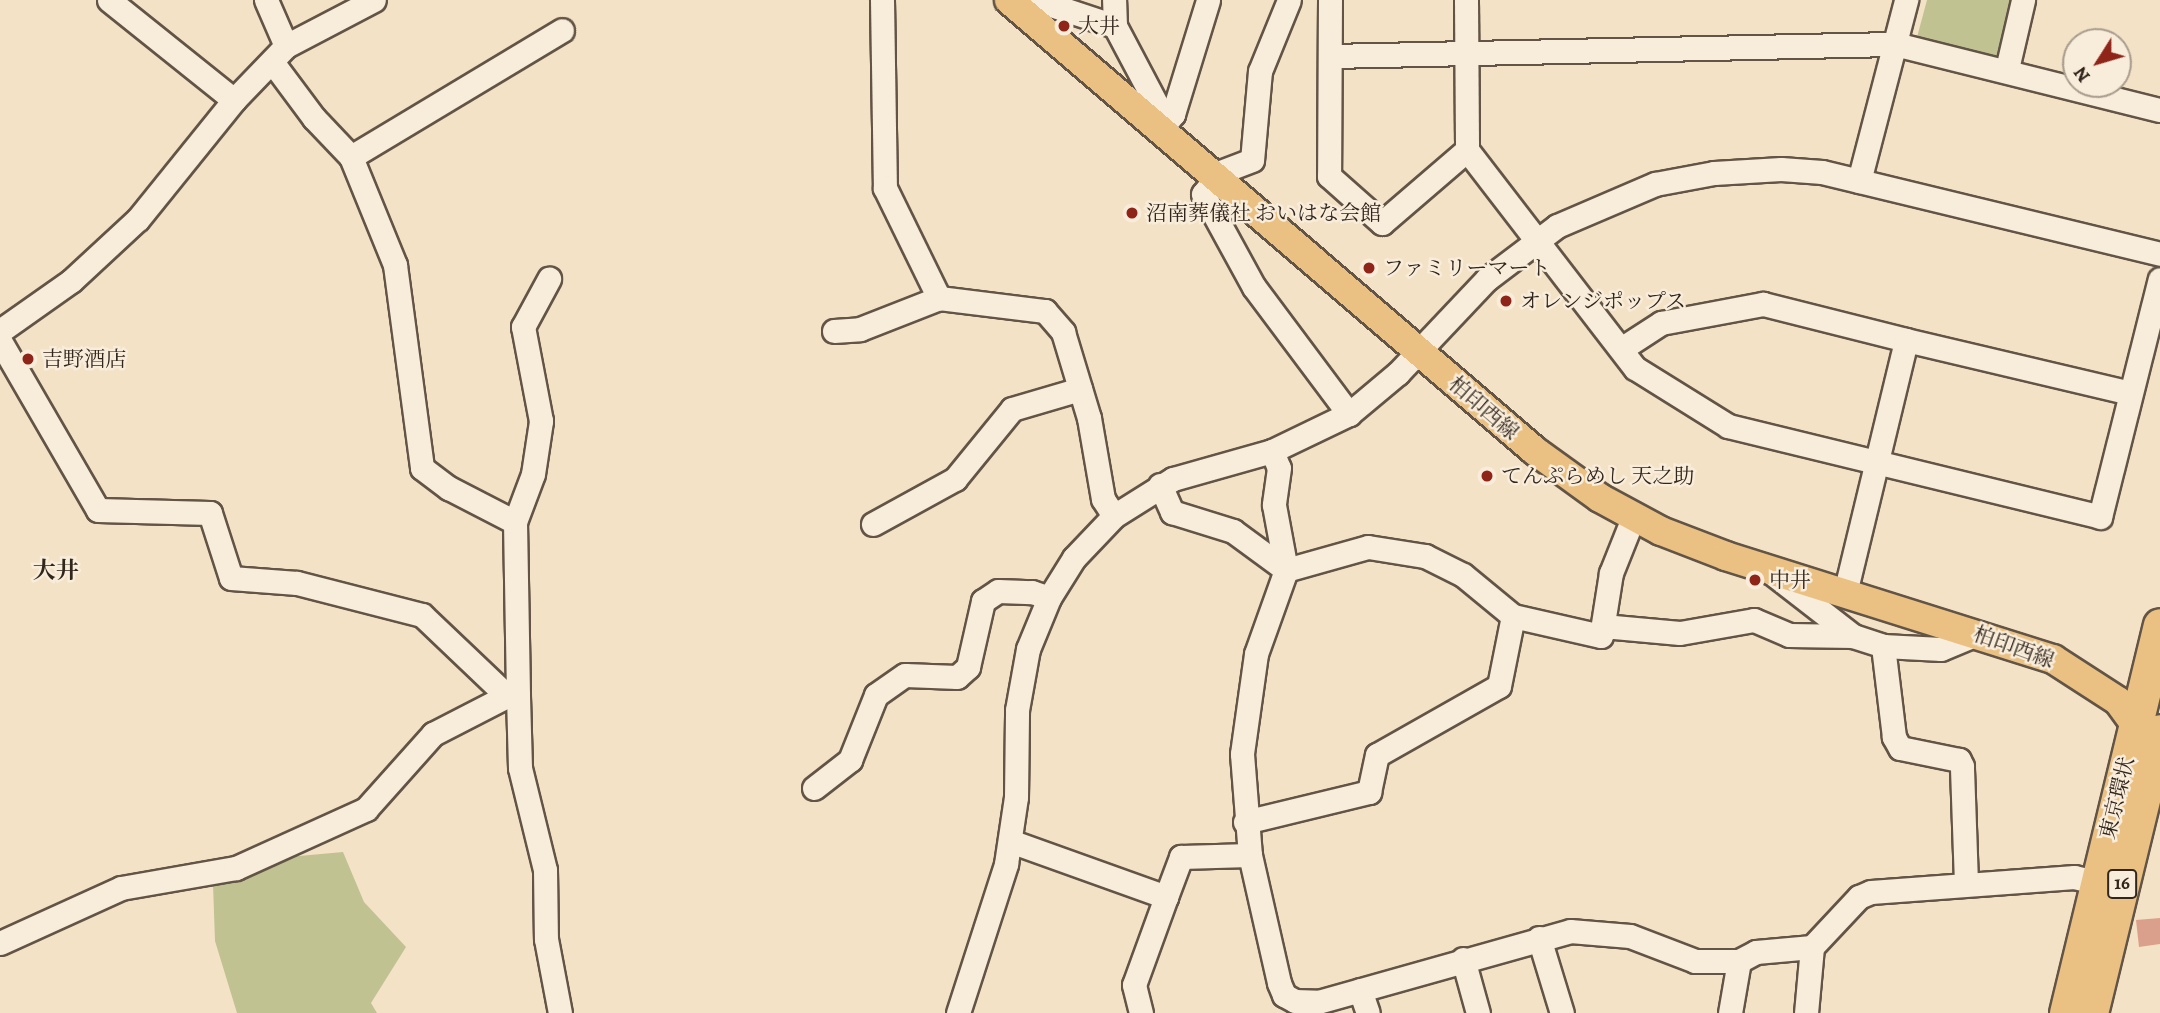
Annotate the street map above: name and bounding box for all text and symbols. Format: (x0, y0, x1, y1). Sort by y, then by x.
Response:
place label: 大井 (1078, 13, 1120, 39)
marker: 大井 (1056, 18, 1072, 34)
north arrow (2062, 28, 2132, 98)
text: N (2067, 61, 2096, 88)
place label: 沼南葬儀社 おいはな会館 (1146, 200, 1381, 226)
marker: 沼南葬儀社 おいはな会館 (1124, 205, 1140, 221)
place label: ファミリーマート (1383, 255, 1551, 281)
marker: ファミリーマート (1361, 260, 1377, 276)
place label: オレンジポップス (1520, 288, 1688, 314)
marker: オレンジポップス (1498, 293, 1514, 309)
place label: 吉野酒店 (42, 346, 126, 372)
marker: 吉野酒店 (20, 351, 36, 367)
street label: 柏印西線 (1444, 371, 1524, 445)
place label: てんぷらめし 天之助 (1501, 463, 1694, 489)
marker: てんぷらめし 天之助 (1479, 468, 1495, 484)
district label: 大井 (33, 557, 79, 585)
place label: 中井 (1769, 567, 1811, 593)
marker: 中井 (1747, 572, 1763, 588)
street label: 柏印西線 (1970, 621, 2058, 673)
street label: 東京環状 (2095, 754, 2139, 842)
road number: 16 (2106, 869, 2138, 900)

